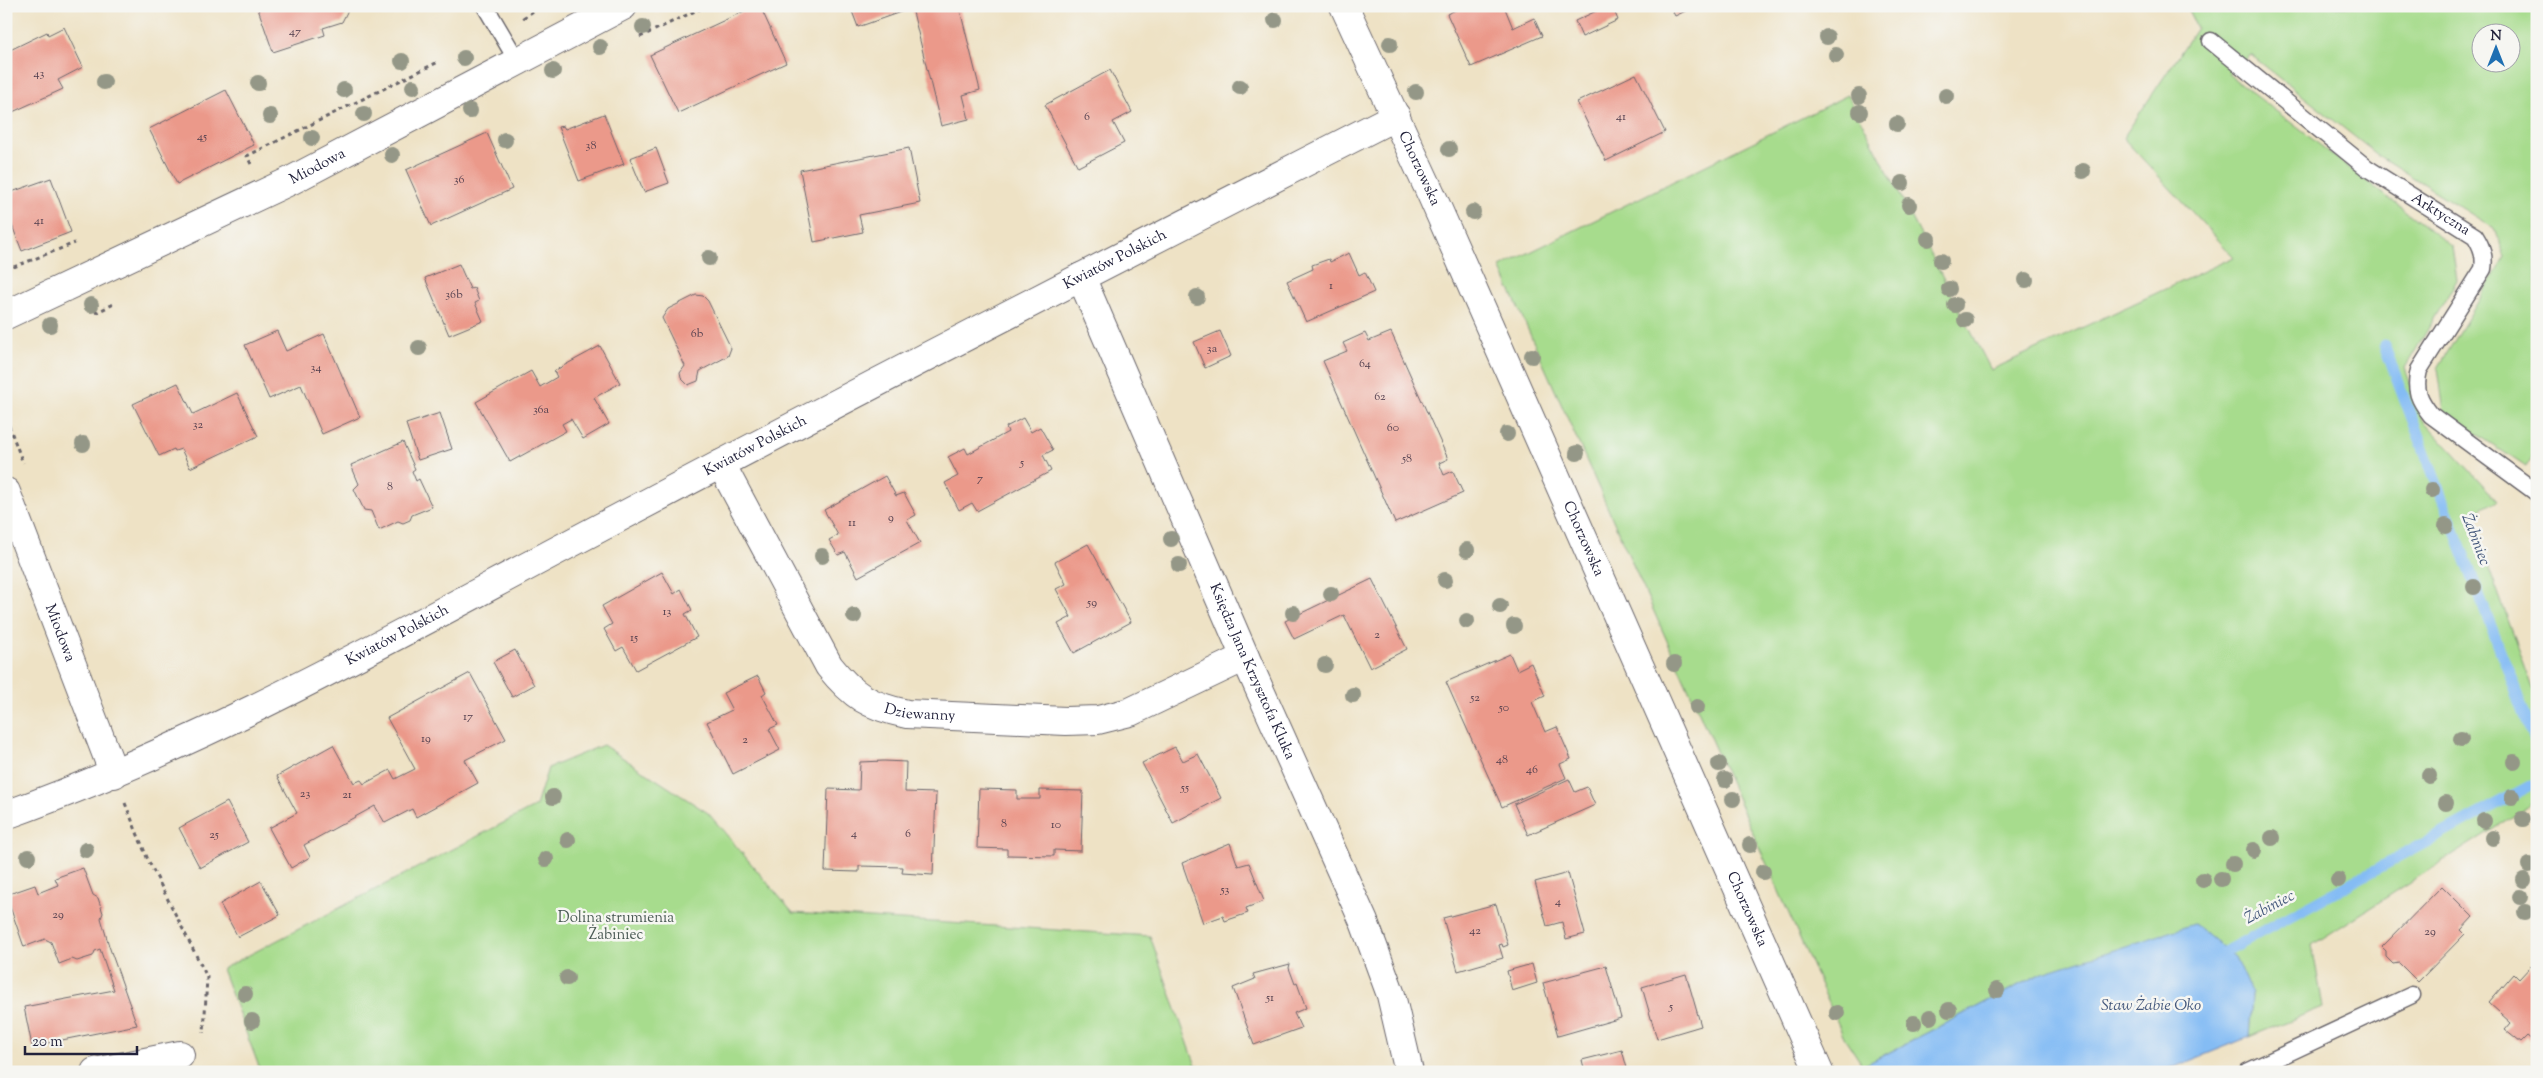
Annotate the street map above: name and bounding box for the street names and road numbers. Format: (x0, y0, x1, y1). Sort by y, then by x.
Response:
street label: Chorzowska (1393, 128, 1446, 209)
street label: Miodowa (286, 143, 349, 190)
street label: Arktyczna (2407, 188, 2474, 241)
street label: Kwiatów Polskich (1060, 224, 1170, 295)
street label: Kwiatów Polskich (700, 410, 811, 482)
street label: Chorzowska (1558, 498, 1609, 580)
street label: Księdza Jana Krzysztofa Kluka (1204, 580, 1300, 763)
street label: Kwiatów Polskich (342, 599, 453, 671)
street label: Miodowa (39, 601, 81, 665)
street label: Dziewanny (882, 698, 957, 727)
street label: Chorzowska (1721, 868, 1773, 950)

